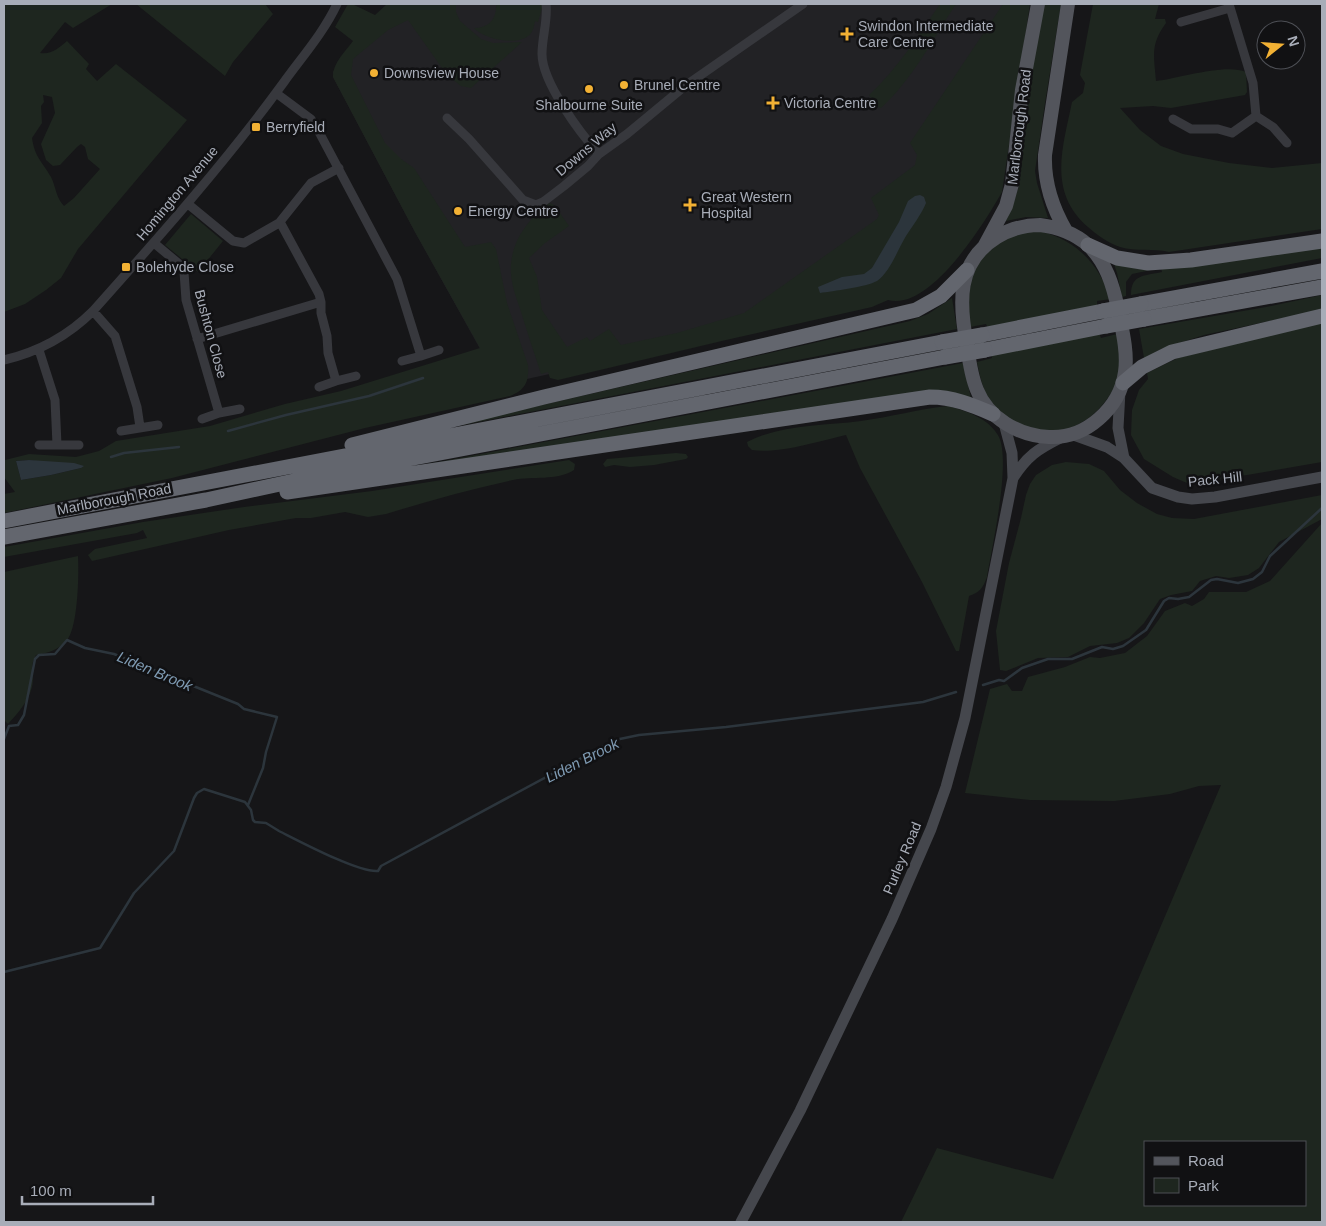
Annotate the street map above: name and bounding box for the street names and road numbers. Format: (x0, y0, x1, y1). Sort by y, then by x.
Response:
street label: Marlborough Road (1004, 68, 1034, 186)
street label: Downs Way (552, 119, 620, 179)
street label: Homington Avenue (133, 142, 221, 243)
street label: Bushton Close (191, 288, 231, 380)
street label: Pack Hill (1187, 468, 1243, 490)
street label: Marlborough Road (56, 480, 172, 518)
street label: Purley Road (880, 819, 924, 897)

